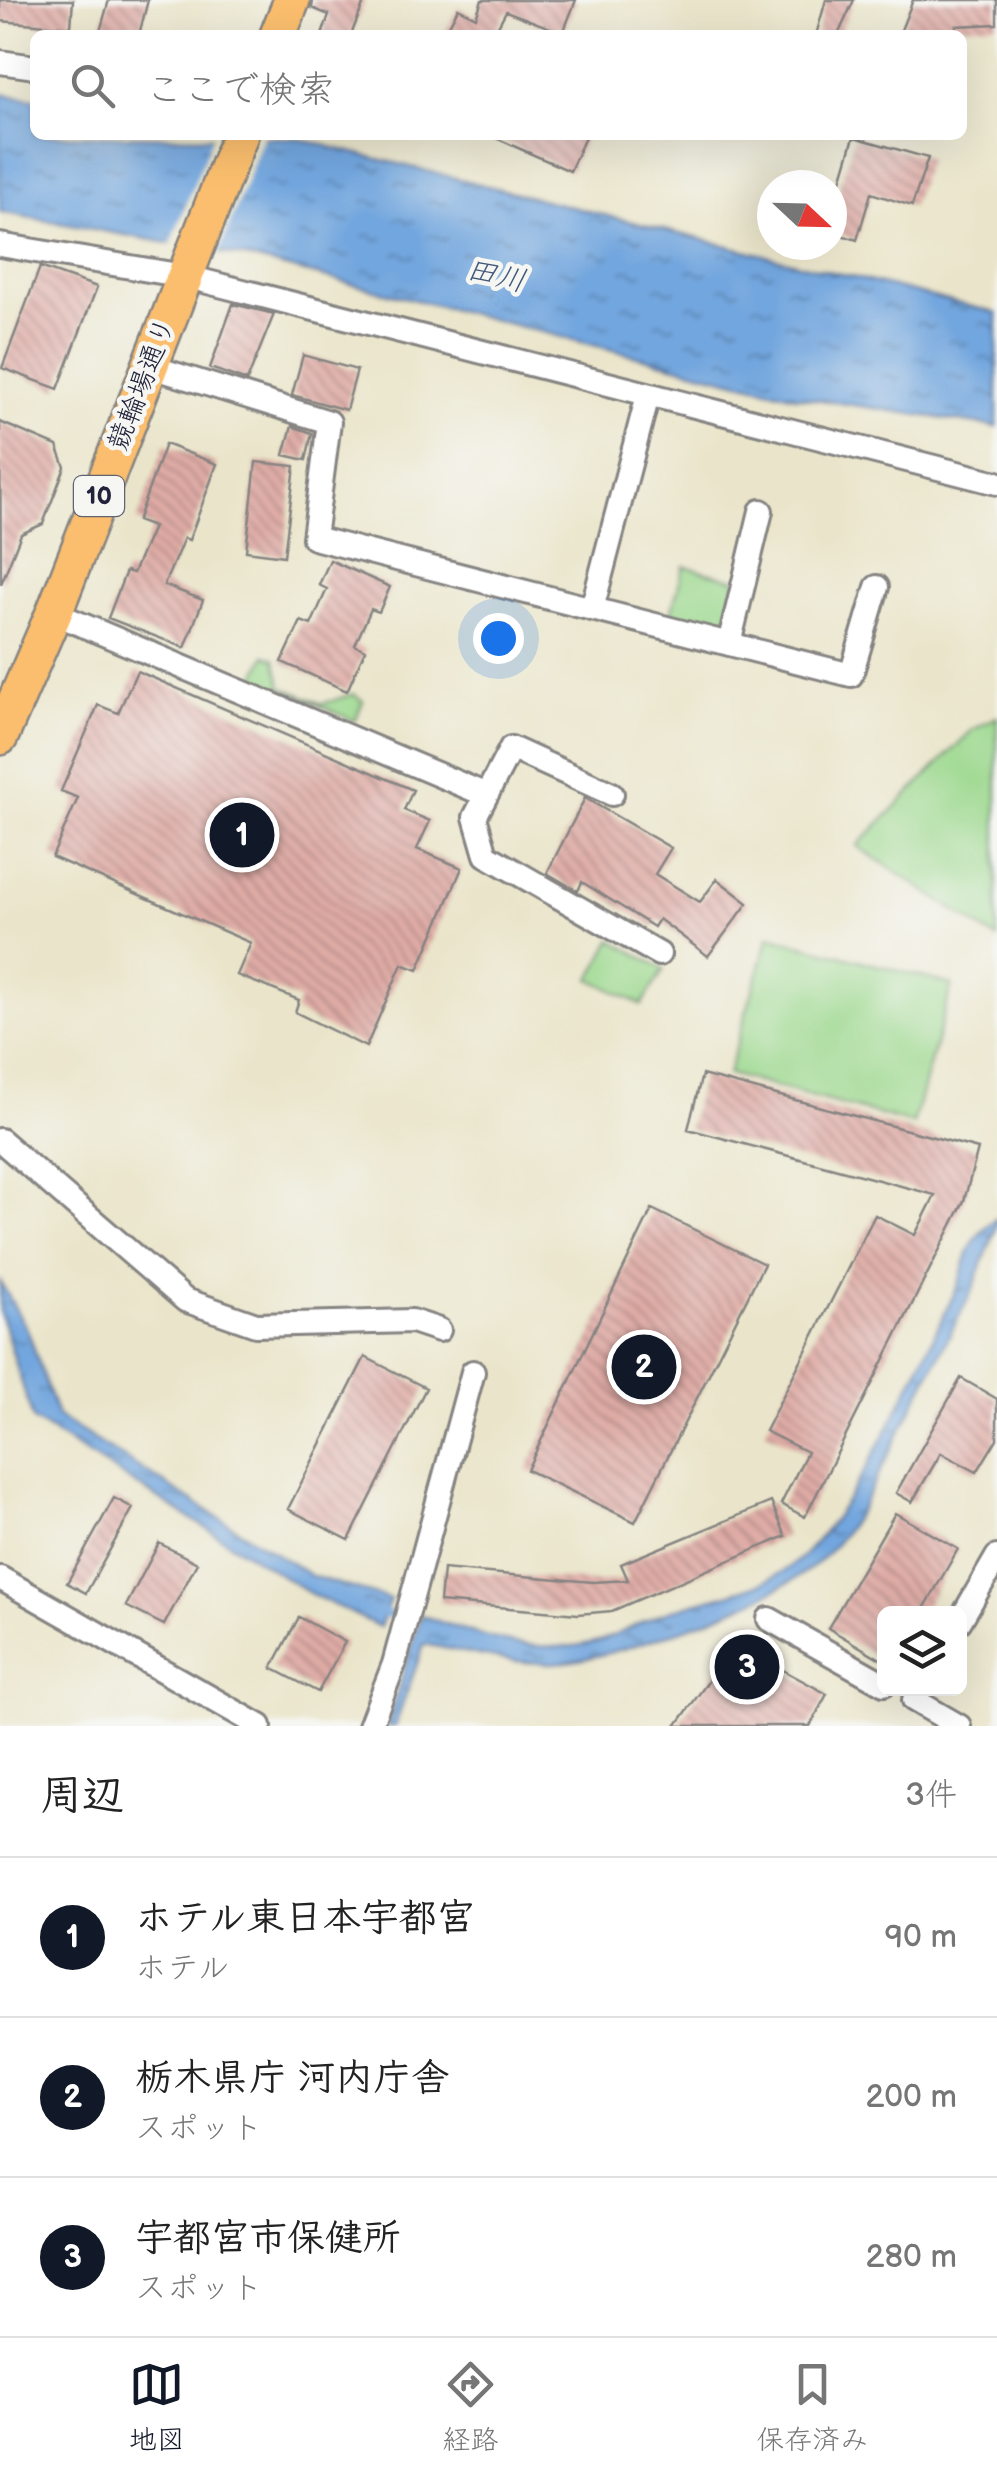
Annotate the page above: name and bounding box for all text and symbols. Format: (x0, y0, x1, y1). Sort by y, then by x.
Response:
search box (30, 30, 967, 140)
icon: search (65, 58, 120, 113)
text: ここで検索 (145, 68, 335, 113)
north arrow (757, 170, 847, 260)
water label: 田川 (463, 252, 529, 300)
street label: 競輪場通り (102, 313, 182, 455)
road number: 10 (74, 476, 124, 516)
your location (473, 613, 524, 664)
pin: 1 (210, 798, 274, 872)
pin: 2 (612, 1330, 676, 1404)
map controls (877, 1606, 967, 1696)
button: layers (877, 1606, 967, 1696)
pin: 3 (714, 1630, 780, 1704)
text: 周辺 (40, 1771, 124, 1822)
text: 3件 (905, 1776, 957, 1815)
text: ホテル東日本宇都宮 (135, 1896, 475, 1941)
text: 1 (66, 1918, 79, 1957)
text: 90 m (885, 1918, 957, 1957)
text: ホテル (135, 1949, 230, 1988)
text: 栃木県庁 河内庁舎 (135, 2056, 449, 2101)
text: 2 (63, 2078, 82, 2117)
text: 200 m (865, 2078, 957, 2117)
text: スポット (135, 2109, 263, 2148)
text: 宇都宮市保健所 (135, 2216, 401, 2261)
text: 3 (63, 2238, 82, 2277)
text: 280 m (866, 2238, 957, 2277)
text: スポット (135, 2269, 263, 2308)
tab: 地図 (129, 2357, 185, 2457)
tab: 経路 (442, 2357, 498, 2457)
tab: 保存済み (756, 2357, 868, 2457)

